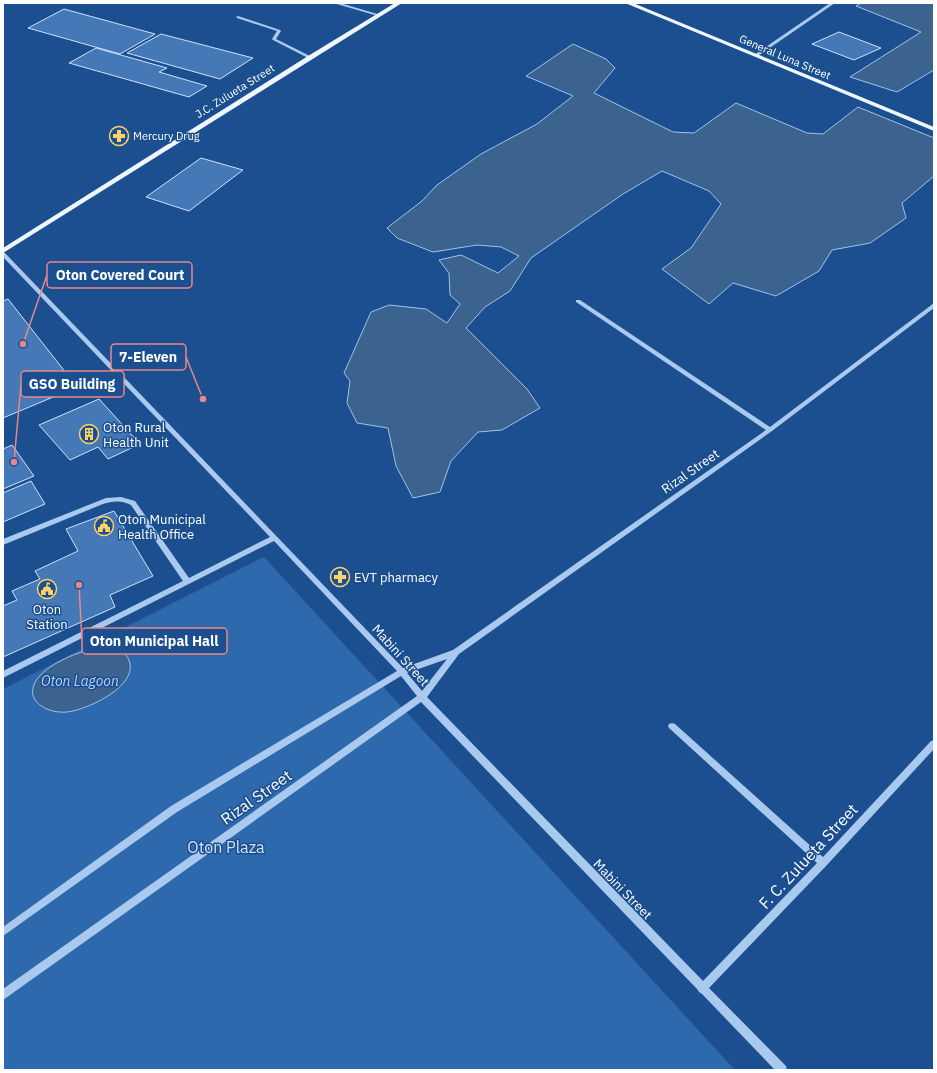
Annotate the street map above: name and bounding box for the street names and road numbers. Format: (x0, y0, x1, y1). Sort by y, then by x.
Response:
street label: General Luna Street (737, 31, 833, 83)
street label: J.C. Zulueta Street (193, 61, 277, 121)
street label: Rizal Street (658, 445, 723, 498)
street label: Mabini Street (368, 621, 433, 690)
street label: Rizal Street (217, 765, 295, 829)
street label: F. C. Zulueta Street (754, 799, 862, 913)
street label: Mabini Street (590, 856, 656, 923)

